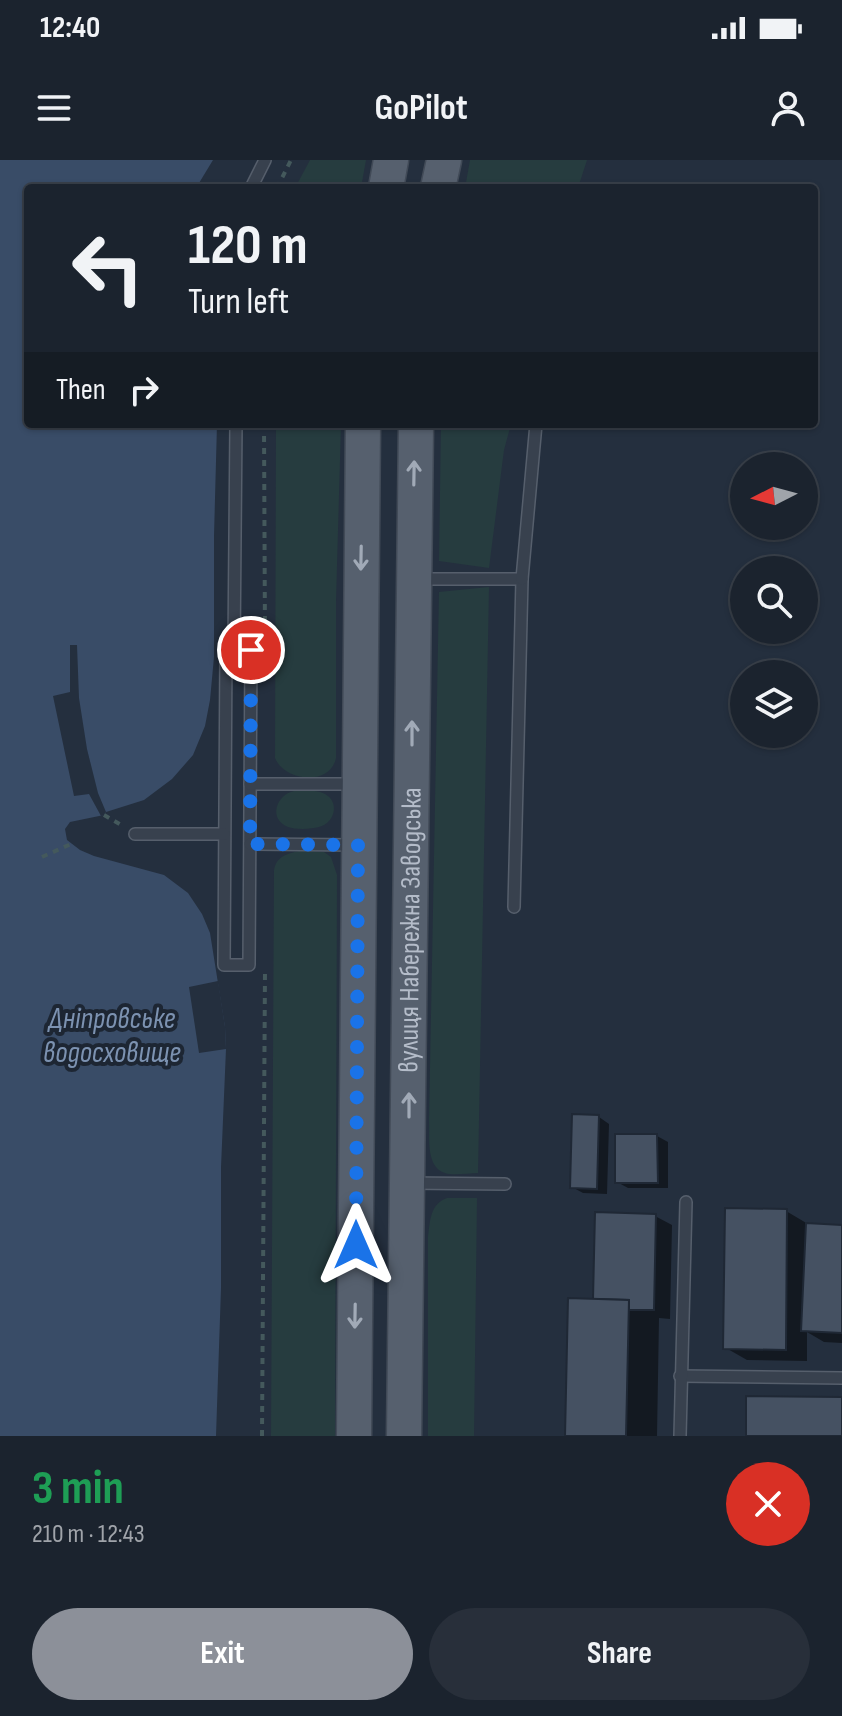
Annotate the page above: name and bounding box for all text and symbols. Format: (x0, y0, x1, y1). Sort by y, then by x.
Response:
text: 12:40 (40, 10, 100, 46)
icon: menu (32, 86, 76, 130)
icon: person (766, 86, 810, 130)
text: GoPilot (374, 87, 468, 130)
text: 120 m (188, 213, 308, 280)
icon: left (56, 216, 160, 320)
text: Turn left (188, 281, 289, 324)
icon: right (122, 368, 166, 412)
text: Then (56, 372, 106, 408)
north arrow (730, 452, 818, 540)
map controls (730, 452, 818, 748)
one-way arrow (407, 460, 422, 487)
one-way arrow (353, 544, 369, 571)
button: search (730, 556, 818, 644)
pin (217, 616, 285, 684)
icon: arrive (229, 628, 273, 672)
button: layers (730, 660, 818, 748)
one-way arrow (404, 720, 420, 747)
street label: вулиця Набережна Заводська (392, 787, 428, 1073)
water label: Дніпровське водосховище (43, 1001, 181, 1071)
one-way arrow (401, 1092, 417, 1119)
position arrow (314, 1203, 398, 1287)
one-way arrow (347, 1302, 363, 1329)
text: 3 min (32, 1460, 124, 1517)
button: close (726, 1462, 810, 1546)
text: 210 m · 12:43 (32, 1519, 145, 1550)
button: Exit (32, 1608, 413, 1700)
button: Share (429, 1608, 810, 1700)

